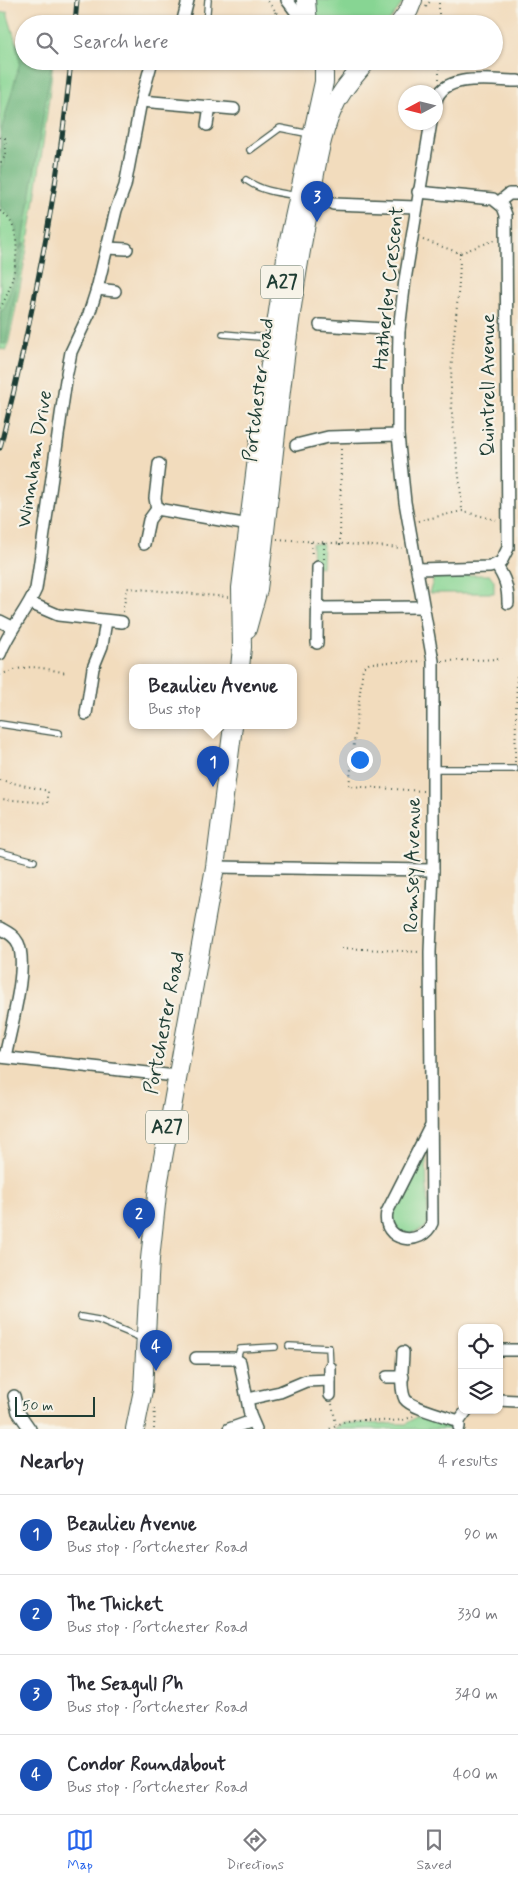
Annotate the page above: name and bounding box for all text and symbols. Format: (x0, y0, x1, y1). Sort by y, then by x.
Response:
search box (15, 15, 503, 70)
icon: search (33, 29, 61, 57)
text: Search here (73, 30, 169, 55)
north arrow (398, 85, 443, 130)
pin: 3 (301, 181, 333, 222)
street label: Hatherley Crescent (367, 205, 411, 371)
road number: A27 (261, 266, 303, 298)
street label: Quintrell Avenue (475, 313, 502, 457)
street label: Portchester Road (237, 317, 281, 463)
street label: Winnham Drive (11, 388, 59, 530)
popup (129, 664, 297, 729)
text: Beaulieu Avenue (148, 674, 278, 699)
text: Bus stop (148, 699, 201, 720)
pin: 1 (197, 746, 229, 787)
your location (347, 747, 373, 773)
street label: Romsey Avenue (398, 797, 428, 933)
street label: Portchester Road (138, 949, 192, 1097)
road number: A27 (146, 1110, 188, 1144)
pin: 2 (123, 1198, 155, 1239)
map controls (458, 1324, 503, 1414)
button: locate (458, 1324, 503, 1369)
pin: 4 (140, 1330, 172, 1371)
button: layers (458, 1369, 503, 1414)
scale bar (15, 1394, 95, 1417)
text: 50 m (22, 1397, 53, 1415)
text: Nearby (20, 1448, 84, 1476)
text: 4 results (438, 1451, 498, 1472)
text: Beaulieu Avenue (67, 1512, 197, 1537)
text: 1 (32, 1524, 40, 1545)
text: 90 m (464, 1524, 498, 1545)
text: Bus stop · Portchester Road (67, 1537, 248, 1558)
text: The Thicket (67, 1592, 163, 1617)
text: 2 (32, 1604, 40, 1625)
text: 330 m (457, 1604, 498, 1625)
text: Bus stop · Portchester Road (67, 1617, 248, 1638)
text: The Seagull Ph (67, 1672, 183, 1697)
text: 3 (32, 1684, 40, 1705)
text: 340 m (454, 1684, 498, 1705)
text: Bus stop · Portchester Road (67, 1697, 248, 1718)
text: Condor Roundabout (67, 1752, 226, 1777)
text: 4 (31, 1764, 41, 1785)
text: 400 m (453, 1764, 498, 1785)
text: Bus stop · Portchester Road (67, 1777, 248, 1798)
tab: Map (66, 1826, 94, 1874)
tab: Directions (227, 1826, 284, 1874)
tab: Saved (416, 1826, 452, 1874)

